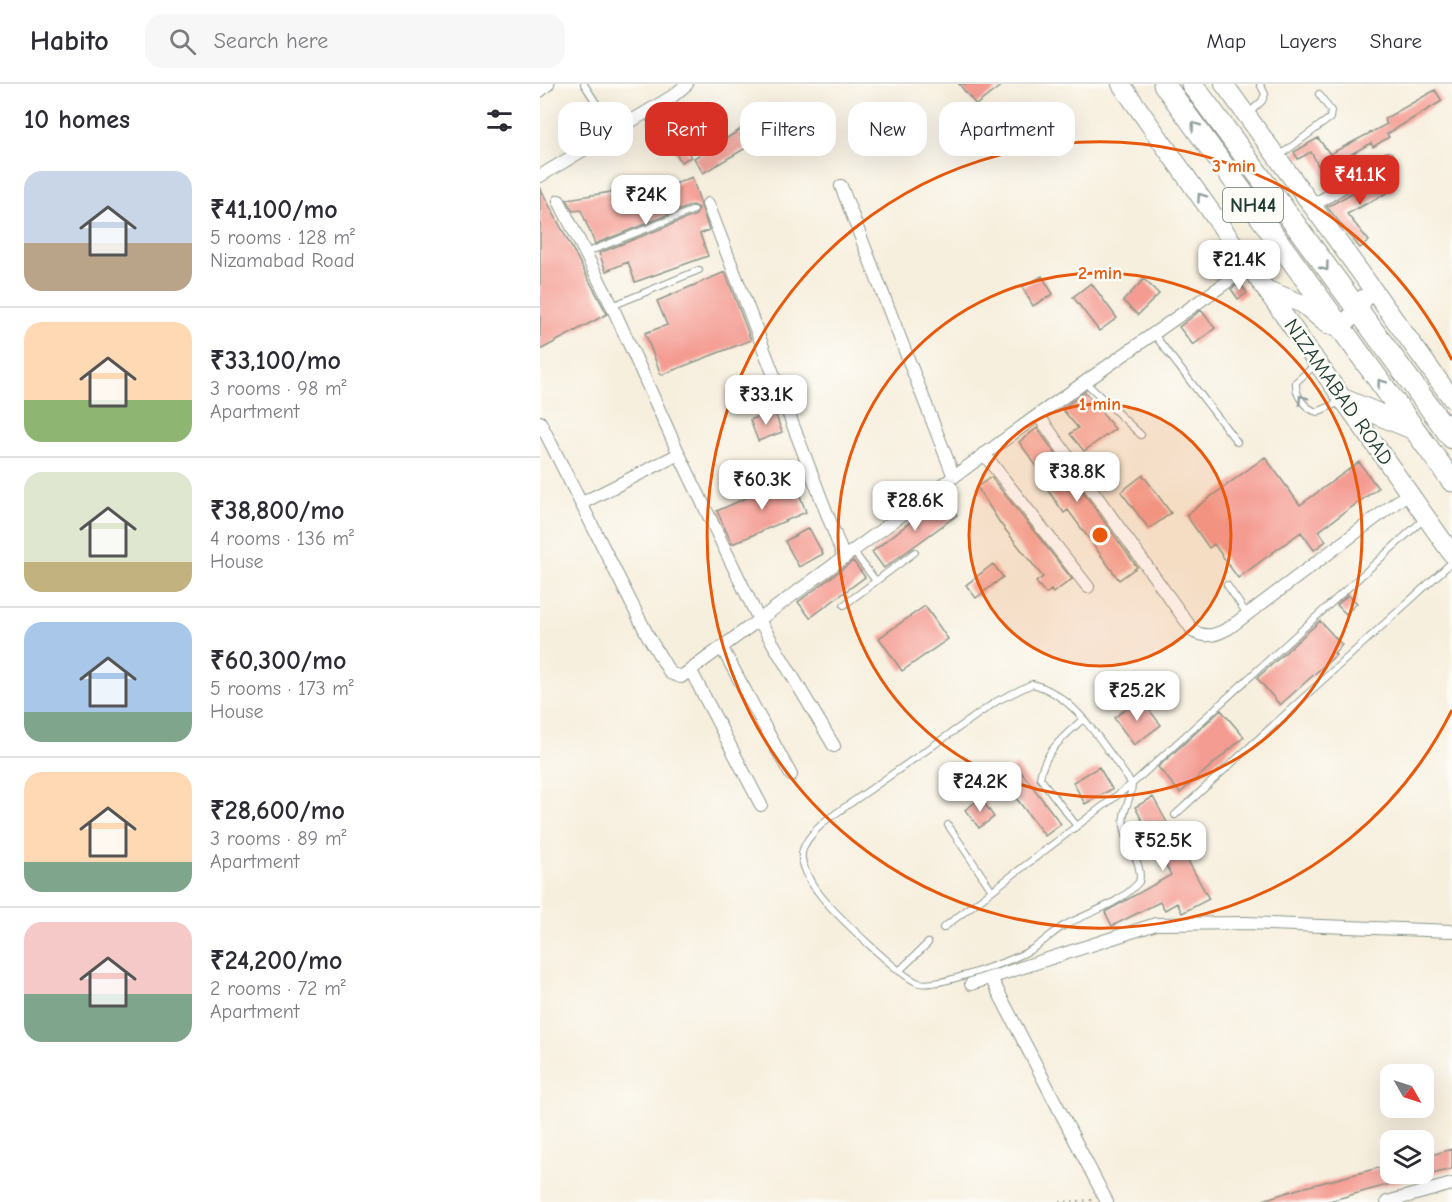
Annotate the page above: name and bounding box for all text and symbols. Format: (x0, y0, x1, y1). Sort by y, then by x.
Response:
search box (145, 14, 565, 68)
text: Habito (30, 25, 109, 57)
icon: search (166, 25, 199, 58)
text: Search here (214, 28, 328, 54)
text: Map (1207, 29, 1246, 53)
text: Layers (1279, 29, 1337, 53)
text: Share (1370, 29, 1422, 53)
chip: Buy (558, 102, 633, 156)
chip: Rent (645, 102, 728, 156)
chip: Filters (740, 102, 836, 156)
chip: New (848, 102, 927, 156)
chip: Apartment (939, 102, 1075, 156)
icon: filters (483, 104, 516, 137)
text: 10 homes (24, 105, 130, 135)
one-way arrow (1191, 121, 1202, 132)
pin: ₹41.1K (1311, 155, 1409, 206)
text: 3 min (1212, 156, 1256, 177)
text: ₹41.1K (1334, 163, 1386, 186)
pin: ₹24K (610, 175, 682, 226)
text: ₹24K (625, 183, 667, 206)
road number: NH44 (1223, 188, 1283, 222)
one-way arrow (1197, 193, 1208, 204)
icon: home (72, 195, 144, 267)
text: ₹41,100/mo (210, 195, 338, 225)
text: 5 rooms · 128 m² (210, 226, 355, 249)
pin: ₹21.4K (1190, 240, 1288, 291)
text: ₹21.4K (1212, 248, 1266, 271)
text: Nizamabad Road (210, 249, 355, 272)
one-way arrow (1318, 261, 1329, 272)
text: 2 min (1078, 263, 1122, 284)
street label: NIZAMABAD ROAD (1280, 314, 1398, 470)
icon: home (72, 346, 144, 418)
text: ₹33,100/mo (210, 346, 341, 376)
pin: ₹33.1K (717, 375, 815, 426)
text: 3 rooms · 98 m² (210, 377, 346, 400)
one-way arrow (1377, 378, 1388, 389)
text: ₹33.1K (739, 383, 793, 406)
text: 1 min (1079, 394, 1121, 415)
one-way arrow (1298, 395, 1309, 406)
text: Apartment (210, 400, 300, 423)
pin: ₹38.8K (1028, 452, 1126, 503)
pin: ₹60.3K (713, 460, 811, 511)
text: ₹38.8K (1049, 460, 1105, 483)
text: ₹60.3K (733, 468, 791, 491)
pin: ₹28.6K (866, 481, 964, 532)
text: ₹28.6K (887, 489, 943, 512)
icon: home (72, 496, 144, 568)
text: ₹38,800/mo (210, 496, 345, 526)
centre of rings (1090, 525, 1110, 545)
text: 4 rooms · 136 m² (210, 527, 354, 550)
text: House (210, 550, 264, 573)
icon: home (72, 646, 144, 718)
text: ₹60,300/mo (210, 646, 346, 676)
pin: ₹25.2K (1088, 671, 1186, 722)
text: 5 rooms · 173 m² (210, 677, 354, 700)
text: ₹25.2K (1109, 679, 1165, 702)
text: House (210, 700, 264, 723)
pin: ₹24.2K (931, 762, 1029, 813)
text: ₹24.2K (952, 770, 1008, 793)
icon: home (72, 796, 144, 868)
text: ₹28,600/mo (210, 796, 345, 826)
pin: ₹52.5K (1114, 821, 1212, 872)
text: 3 rooms · 89 m² (210, 827, 346, 850)
text: ₹52.5K (1134, 829, 1192, 852)
text: Apartment (210, 850, 300, 873)
icon: home (72, 946, 144, 1018)
text: ₹24,200/mo (210, 946, 342, 976)
text: 2 rooms · 72 m² (210, 977, 346, 1000)
text: Apartment (210, 1000, 300, 1023)
north arrow (1380, 1064, 1434, 1118)
map controls (1380, 1064, 1434, 1184)
button: layers (1380, 1130, 1434, 1184)

